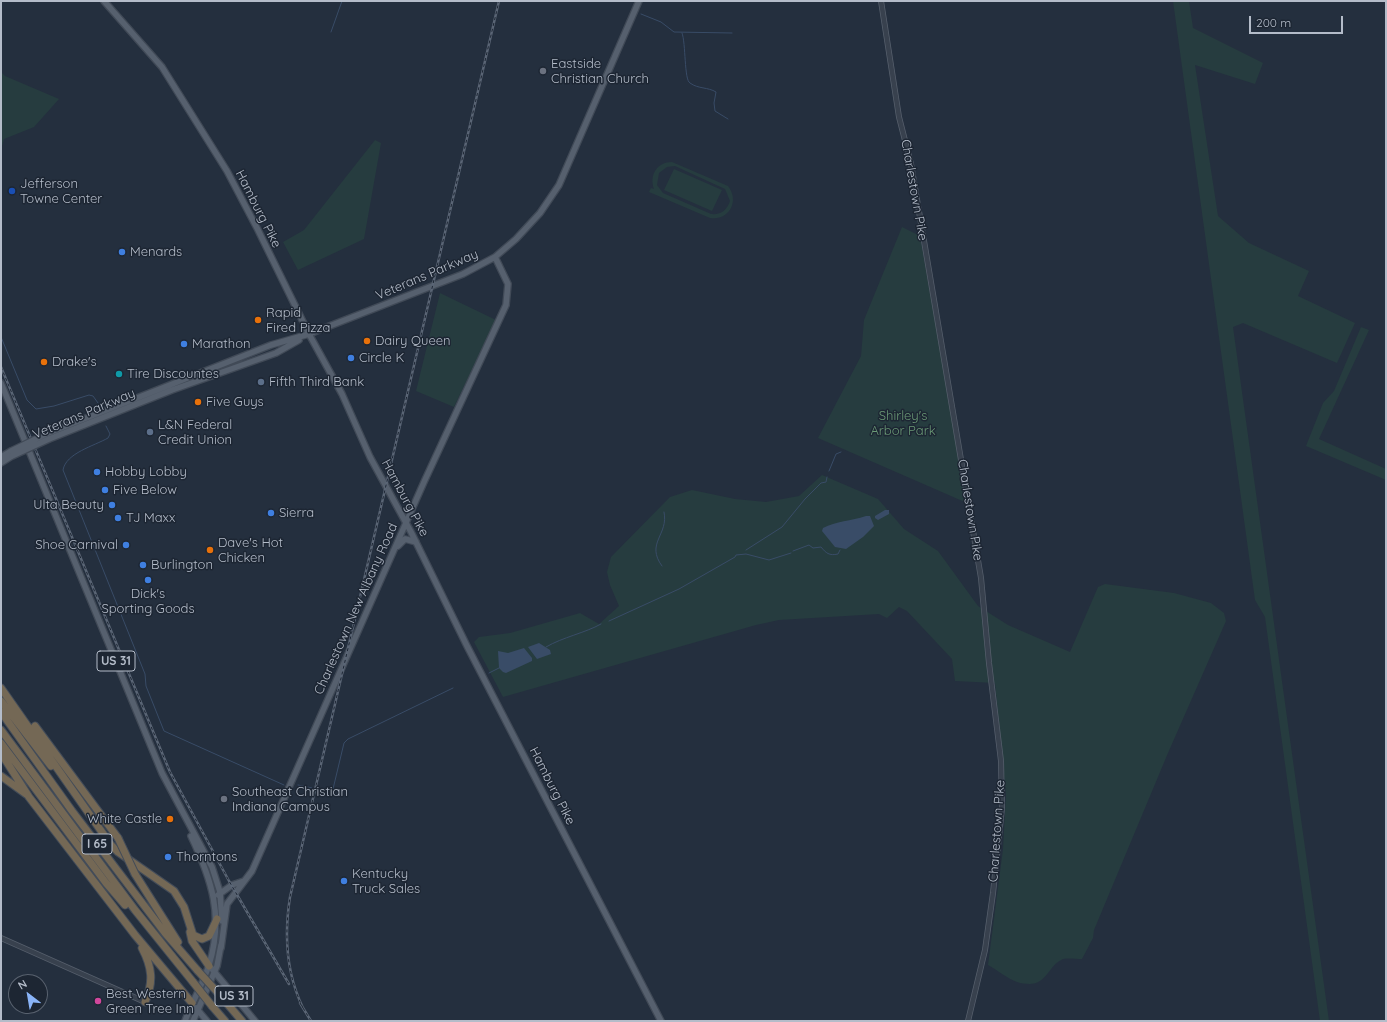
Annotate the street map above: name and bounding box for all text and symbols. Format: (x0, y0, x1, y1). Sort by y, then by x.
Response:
scale bar (1251, 8, 1345, 34)
text: 200 m (1256, 15, 1291, 30)
place label: Eastside Christian Church (551, 56, 649, 87)
marker: Eastside Christian Church (538, 66, 548, 76)
street label: Charlestown Pike (897, 138, 931, 242)
street label: Hamburg Pike (232, 167, 284, 251)
place label: Jefferson Towne Center (20, 176, 102, 207)
marker: Jefferson Towne Center (7, 186, 17, 196)
place label: Menards (130, 244, 182, 260)
street label: Veterans Parkway (373, 246, 481, 304)
marker: Menards (117, 247, 127, 257)
place label: Rapid Fired Pizza (266, 305, 330, 336)
marker: Rapid Fired Pizza (253, 315, 263, 325)
place label: Dairy Queen (375, 333, 451, 349)
place label: Marathon (192, 336, 251, 352)
marker: Dairy Queen (362, 336, 372, 346)
marker: Marathon (179, 339, 189, 349)
place label: Circle K (359, 350, 404, 366)
marker: Circle K (346, 353, 356, 363)
place label: Drake's (52, 354, 97, 370)
marker: Drake's (39, 357, 49, 367)
place label: Tire Discountes (127, 366, 219, 382)
marker: Tire Discountes (114, 369, 124, 379)
place label: Fifth Third Bank (269, 374, 364, 390)
marker: Fifth Third Bank (256, 377, 266, 387)
street label: Veterans Parkway (30, 385, 138, 443)
place label: Five Guys (206, 394, 264, 410)
marker: Five Guys (193, 397, 203, 407)
park label: Shirley's Arbor Park (870, 408, 936, 439)
place label: L&N Federal Credit Union (158, 417, 232, 448)
marker: L&N Federal Credit Union (145, 427, 155, 437)
street label: Hamburg Pike (378, 457, 432, 539)
street label: Charlestown Pike (954, 458, 986, 562)
place label: Hobby Lobby (105, 464, 187, 480)
marker: Hobby Lobby (92, 467, 102, 477)
place label: Five Below (113, 482, 177, 498)
marker: Five Below (100, 485, 110, 495)
place label: Ulta Beauty (33, 497, 104, 513)
marker: Ulta Beauty (107, 500, 117, 510)
place label: Sierra (279, 505, 314, 521)
marker: Sierra (266, 508, 276, 518)
place label: TJ Maxx (126, 510, 175, 526)
marker: TJ Maxx (113, 513, 123, 523)
street label: Charlestown New Albany Road (311, 521, 401, 697)
place label: Dave's Hot Chicken (218, 535, 283, 566)
place label: Shoe Carnival (35, 537, 118, 553)
marker: Shoe Carnival (121, 540, 131, 550)
marker: Dave's Hot Chicken (205, 545, 215, 555)
place label: Burlington (151, 557, 213, 573)
marker: Burlington (138, 560, 148, 570)
marker: Dick's Sporting Goods (143, 575, 153, 585)
place label: Dick's Sporting Goods (101, 586, 195, 617)
road number: US 31 (97, 651, 135, 671)
street label: Hamburg Pike (526, 744, 578, 828)
street label: Charlestown Pike (986, 779, 1008, 883)
place label: Southeast Christian Indiana Campus (232, 784, 348, 815)
marker: Southeast Christian Indiana Campus (219, 794, 229, 804)
place label: White Castle (87, 811, 162, 827)
marker: White Castle (165, 814, 175, 824)
road number: I 65 (82, 834, 112, 854)
place label: Thorntons (176, 849, 237, 865)
marker: Thorntons (163, 852, 173, 862)
place label: Kentucky Truck Sales (352, 866, 420, 897)
marker: Kentucky Truck Sales (339, 876, 349, 886)
north arrow (8, 974, 48, 1014)
text: N (15, 976, 29, 993)
place label: Best Western Green Tree Inn (106, 986, 194, 1017)
road number: US 31 (215, 986, 253, 1006)
marker: Best Western Green Tree Inn (93, 996, 103, 1006)

